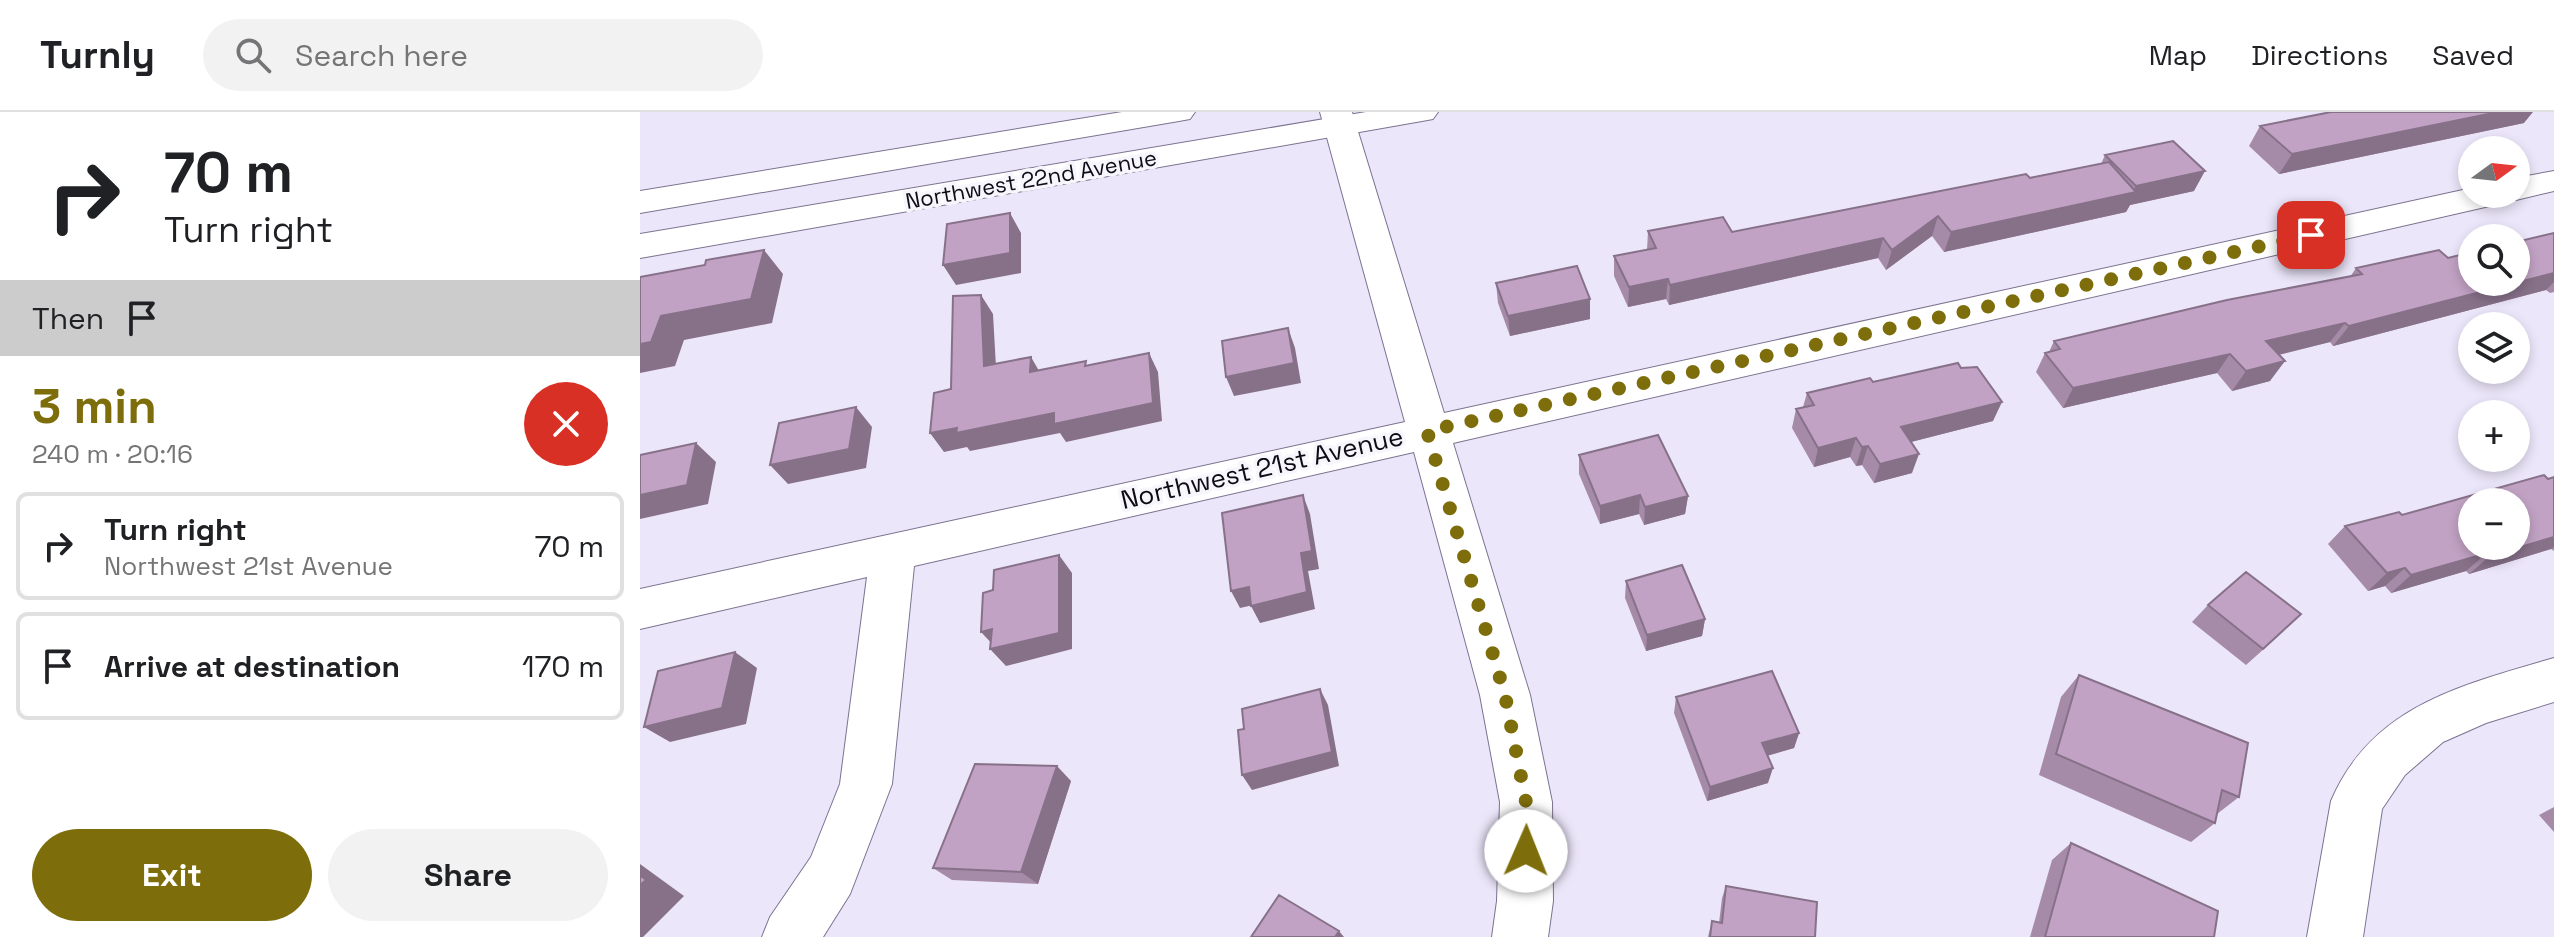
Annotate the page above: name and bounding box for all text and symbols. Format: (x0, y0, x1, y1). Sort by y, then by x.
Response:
search box (203, 19, 763, 91)
text: Turnly (40, 31, 155, 79)
icon: search (231, 33, 275, 77)
text: Search here (295, 36, 468, 75)
text: Map (2149, 37, 2207, 73)
text: Directions (2251, 37, 2388, 73)
text: Saved (2432, 37, 2514, 73)
north arrow (2458, 136, 2530, 208)
map controls (2458, 136, 2530, 560)
text: 70 m (164, 137, 293, 208)
street label: Northwest 22nd Avenue (903, 143, 1159, 215)
icon: right (32, 144, 136, 248)
pin (2277, 201, 2345, 269)
text: Turn right (164, 207, 333, 253)
icon: arrive (2289, 213, 2333, 257)
button: search (2458, 224, 2530, 296)
icon: arrive (120, 296, 164, 340)
text: Then (32, 299, 104, 338)
button: layers (2458, 312, 2530, 384)
text: 3 min (32, 376, 157, 437)
button: close (524, 382, 608, 466)
button: + (2458, 400, 2530, 472)
street label: Northwest 21st Avenue (1117, 419, 1407, 517)
text: 240 m · 20:16 (32, 437, 193, 471)
button: − (2458, 488, 2530, 560)
text: Turn right (104, 510, 247, 549)
icon: right (36, 524, 80, 568)
text: 70 m (535, 527, 604, 566)
text: Northwest 21st Avenue (104, 549, 393, 583)
icon: arrive (36, 644, 80, 688)
text: Arrive at destination (104, 647, 400, 686)
text: 170 m (522, 647, 604, 686)
position arrow (1484, 809, 1568, 893)
button: Exit (32, 829, 312, 921)
button: Share (328, 829, 608, 921)

